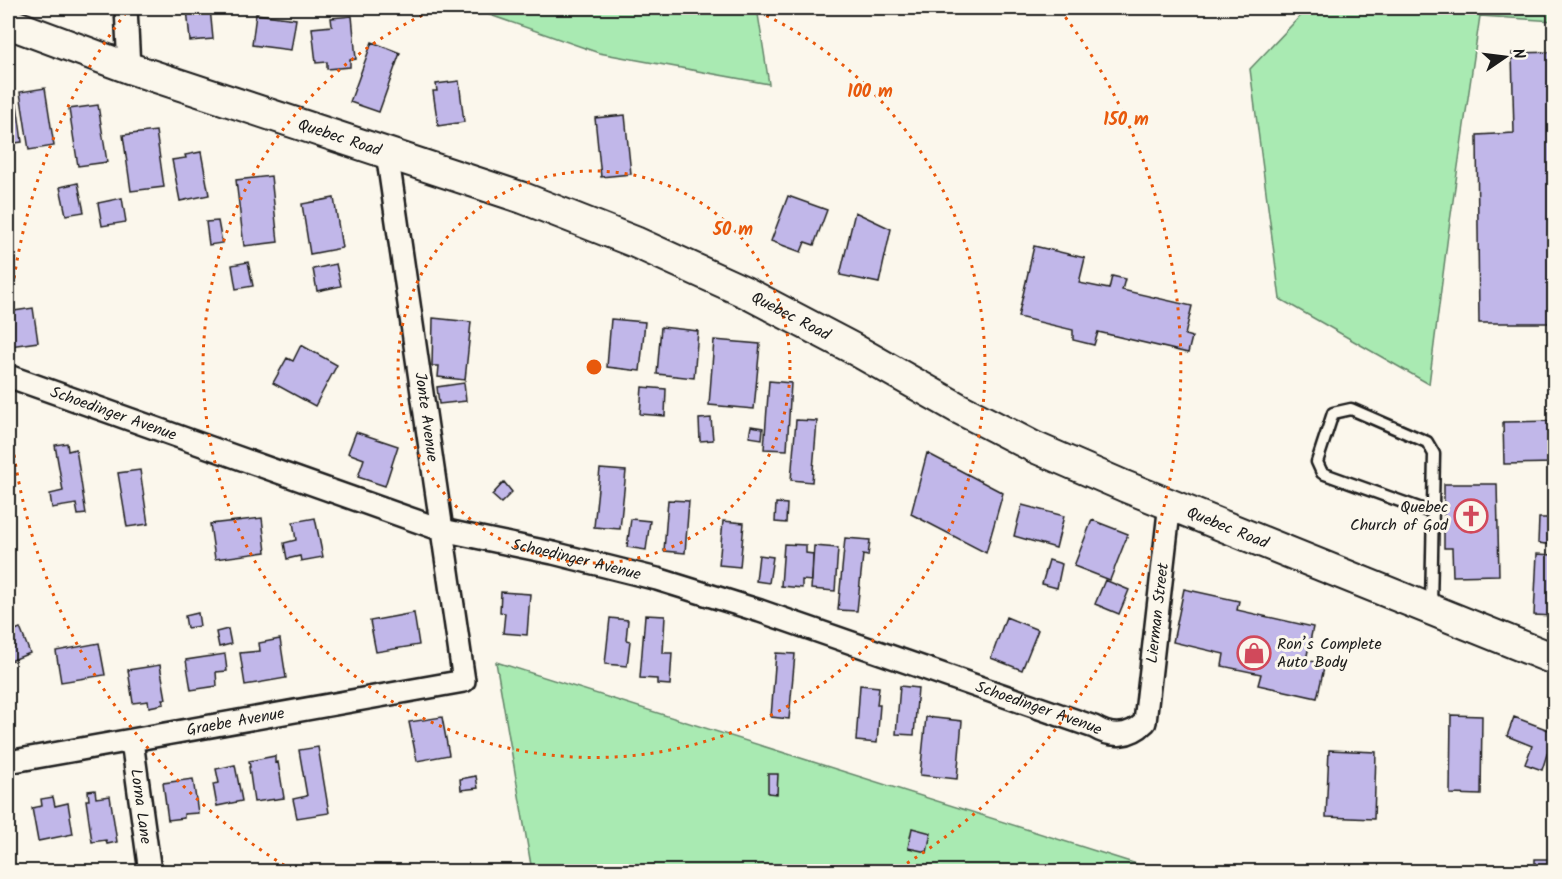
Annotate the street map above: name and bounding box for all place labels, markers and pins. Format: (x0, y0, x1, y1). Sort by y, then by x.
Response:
centre of rings (584, 357, 604, 377)
place label: Quebec Church of God (1350, 495, 1449, 538)
church icon: Quebec Church of God (1453, 498, 1489, 534)
place label: Ron’s Complete Auto Body (1277, 632, 1382, 675)
shop icon: Ron’s Complete Auto Body (1236, 635, 1272, 671)

